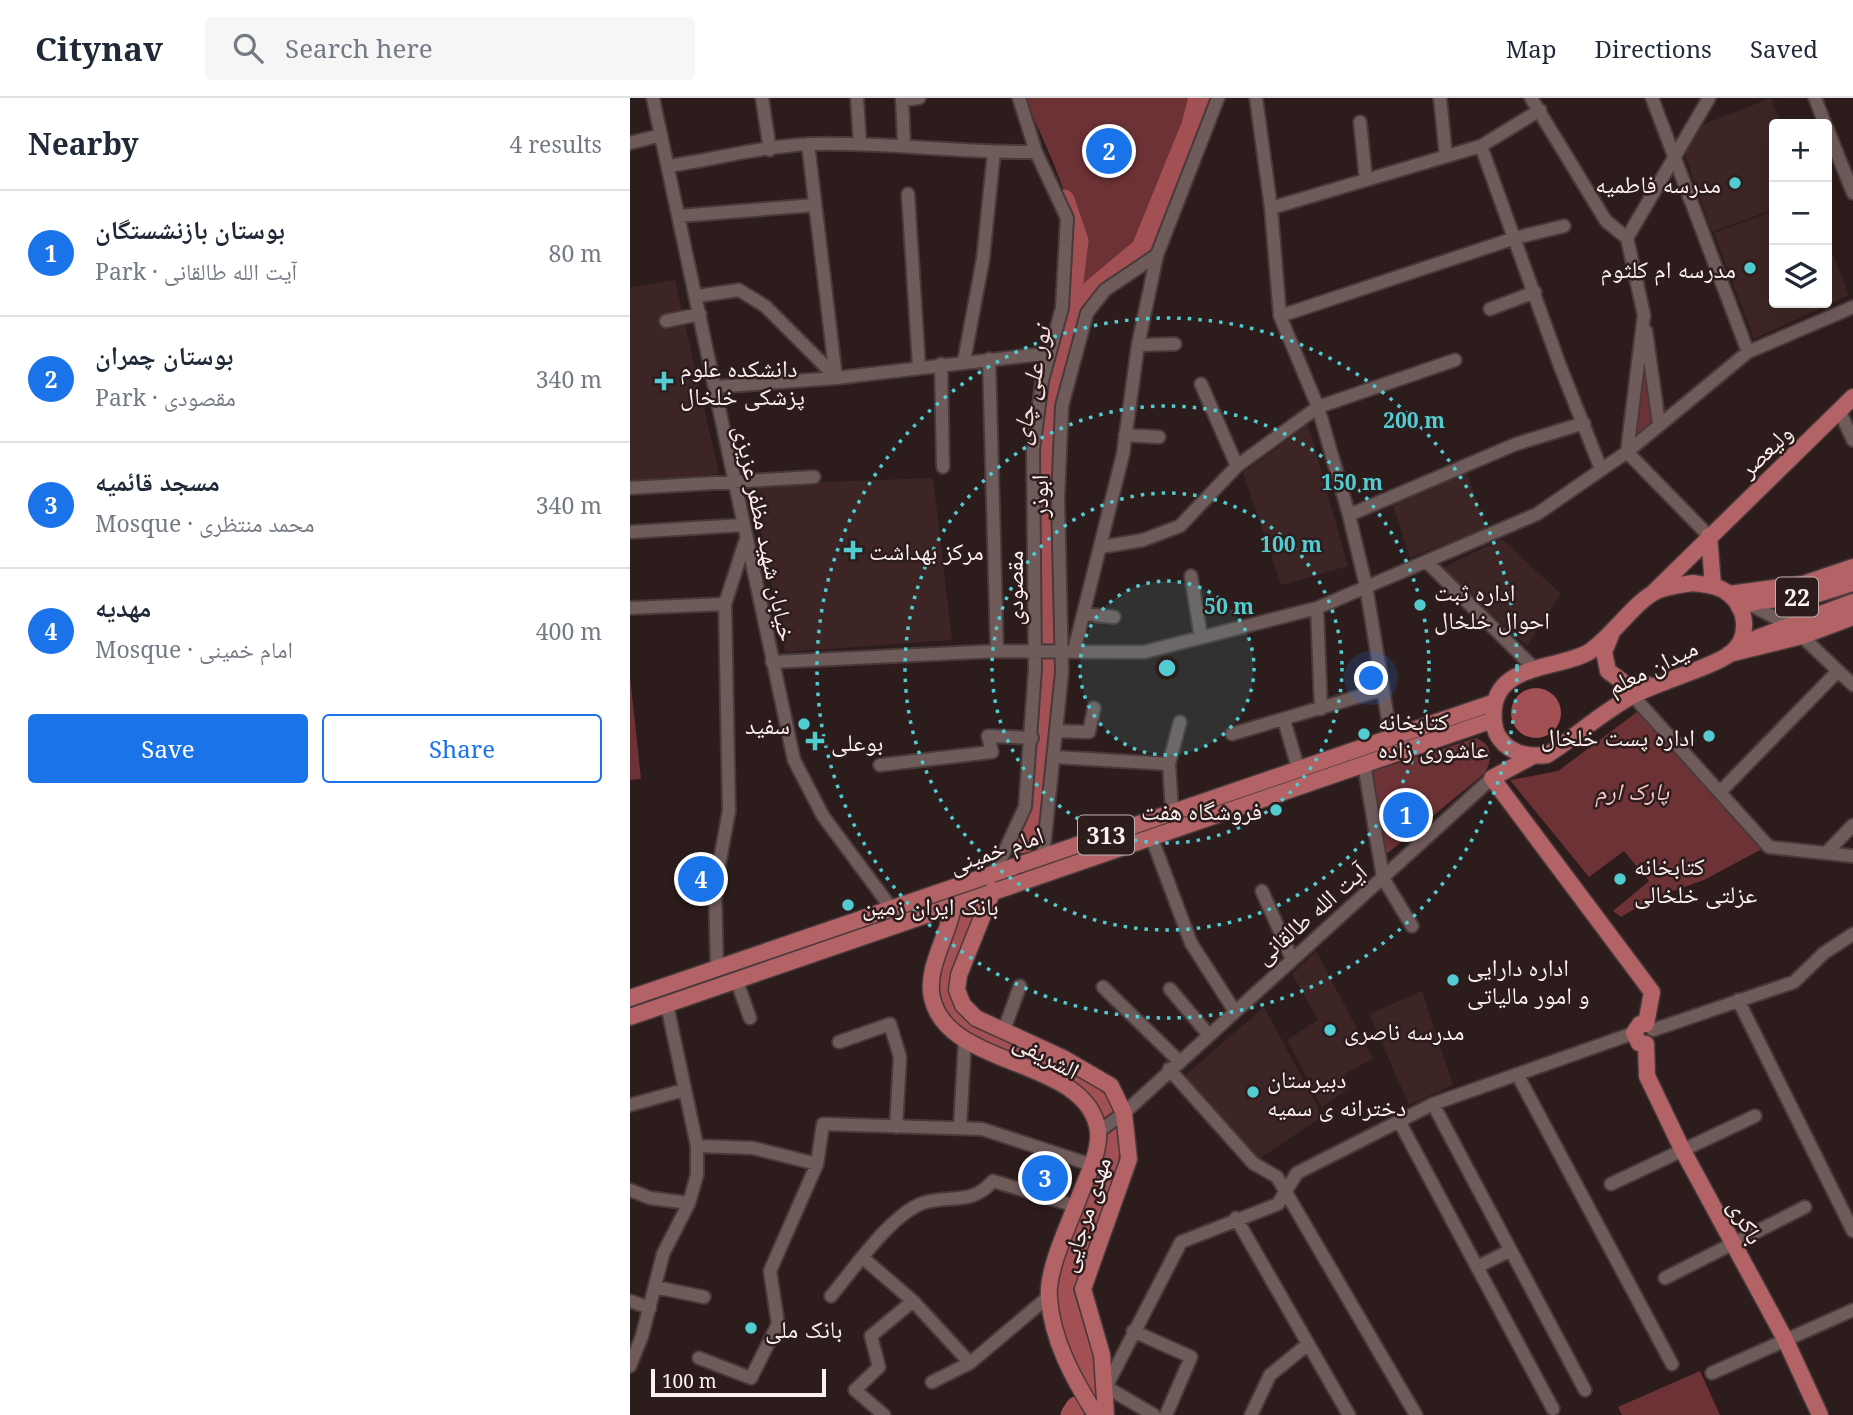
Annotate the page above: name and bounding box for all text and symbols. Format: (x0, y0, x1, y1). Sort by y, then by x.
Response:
search box (205, 17, 695, 80)
text: Citynav (35, 26, 163, 71)
icon: search (229, 29, 267, 67)
text: Search here (285, 30, 433, 66)
text: Map (1506, 32, 1557, 65)
text: Directions (1595, 32, 1712, 65)
text: Saved (1750, 32, 1818, 65)
map controls (1769, 119, 1832, 308)
button: + (1769, 119, 1832, 182)
text: Nearby (28, 123, 139, 164)
pin: 2 (1086, 125, 1132, 177)
text: 4 results (509, 128, 602, 160)
place label: مدرسه فاطمیه (1595, 167, 1721, 200)
marker: مدرسه فاطمیه (1727, 175, 1743, 191)
button: − (1769, 182, 1832, 245)
text: بوستان بازنشستگان (95, 211, 285, 247)
text: 1 (45, 237, 58, 269)
text: 80 m (549, 237, 602, 269)
button: layers (1769, 245, 1832, 308)
place label: مدرسه ام کلثوم (1600, 252, 1736, 286)
text: Park · آیت الله طالقانی (95, 255, 297, 287)
marker: مدرسه ام کلثوم (1742, 260, 1758, 276)
water label: نور علی چای (1001, 319, 1060, 447)
text: بوستان چمران (95, 337, 233, 373)
place label: دانشکده علوم پزشکی خلخال (680, 351, 805, 412)
text: 2 (45, 363, 58, 395)
text: 340 m (536, 363, 602, 395)
marker: دانشکده علوم پزشکی خلخال (654, 371, 674, 391)
text: Park · مقصودی (95, 381, 236, 413)
text: 200 m (1383, 406, 1445, 434)
street label: ولیعصر (1730, 416, 1799, 485)
street label: خیابان شهید مظفر عزیزی (727, 422, 805, 644)
text: مسجد قائمیه (95, 463, 220, 499)
text: 150 m (1321, 468, 1383, 496)
street label: ابوذر (1022, 475, 1055, 518)
text: 3 (45, 489, 58, 521)
text: 340 m (536, 489, 602, 521)
text: Mosque · محمد منتظری (95, 507, 315, 539)
text: 100 m (1260, 530, 1322, 558)
place label: مرکز بهداشت (869, 534, 984, 567)
marker: مرکز بهداشت (843, 540, 863, 560)
street label: مقصودی (997, 551, 1030, 625)
place label: اداره ثبت احوال خلخال (1434, 575, 1550, 636)
road number: 22 (1776, 578, 1818, 617)
text: مهدیه (95, 589, 151, 625)
text: 50 m (1204, 592, 1254, 620)
marker: اداره ثبت احوال خلخال (1412, 597, 1428, 613)
text: 4 (45, 615, 58, 647)
text: 400 m (536, 615, 602, 647)
street label: میدان معلم (1601, 630, 1703, 703)
text: Mosque · امام خمینی (95, 633, 293, 665)
centre of rings (1155, 656, 1179, 680)
your location (1354, 661, 1388, 695)
place label: کتابخانه عاشوری زاده (1378, 704, 1488, 765)
place label: سفید (745, 708, 790, 741)
button: Save (28, 714, 308, 783)
button: Share (322, 714, 602, 783)
marker: سفید (796, 716, 812, 732)
place label: اداره پست خلخال (1541, 720, 1695, 753)
place label: بوعلی (831, 725, 883, 758)
marker: کتابخانه عاشوری زاده (1356, 726, 1372, 742)
marker: اداره پست خلخال (1701, 728, 1717, 744)
marker: بوعلی (805, 731, 825, 751)
park label: پارک ارم (1595, 774, 1670, 808)
pin: 1 (1383, 789, 1429, 841)
place label: فروشگاه هفت (1141, 794, 1262, 827)
marker: فروشگاه هفت (1268, 802, 1284, 818)
road number: 313 (1078, 816, 1134, 855)
street label: امام خمینی (944, 817, 1048, 882)
place label: کتابخانه عزلتی خلخالی (1634, 849, 1757, 910)
pin: 4 (678, 853, 724, 905)
street label: آیت الله طالقانی (1247, 854, 1374, 971)
marker: کتابخانه عزلتی خلخالی (1612, 871, 1628, 887)
place label: بانک ایران زمین (862, 889, 999, 922)
marker: بانک ایران زمین (840, 897, 856, 913)
place label: اداره دارایی و امور مالیاتی (1467, 950, 1589, 1011)
marker: اداره دارایی و امور مالیاتی (1445, 972, 1461, 988)
place label: مدرسه ناصری (1344, 1014, 1465, 1047)
marker: مدرسه ناصری (1322, 1022, 1338, 1038)
street label: الشریفی (1008, 1024, 1086, 1086)
place label: دبیرستان دخترانه ی سمیه (1267, 1062, 1406, 1123)
marker: دبیرستان دخترانه ی سمیه (1245, 1084, 1261, 1100)
pin: 3 (1022, 1152, 1068, 1204)
street label: مهدی مرجایی (1050, 1152, 1118, 1276)
street label: باکری (1721, 1192, 1773, 1250)
place label: بانک ملی (765, 1312, 842, 1345)
marker: بانک ملی (743, 1320, 759, 1336)
scale bar (651, 1366, 826, 1398)
text: 100 m (662, 1368, 717, 1394)

